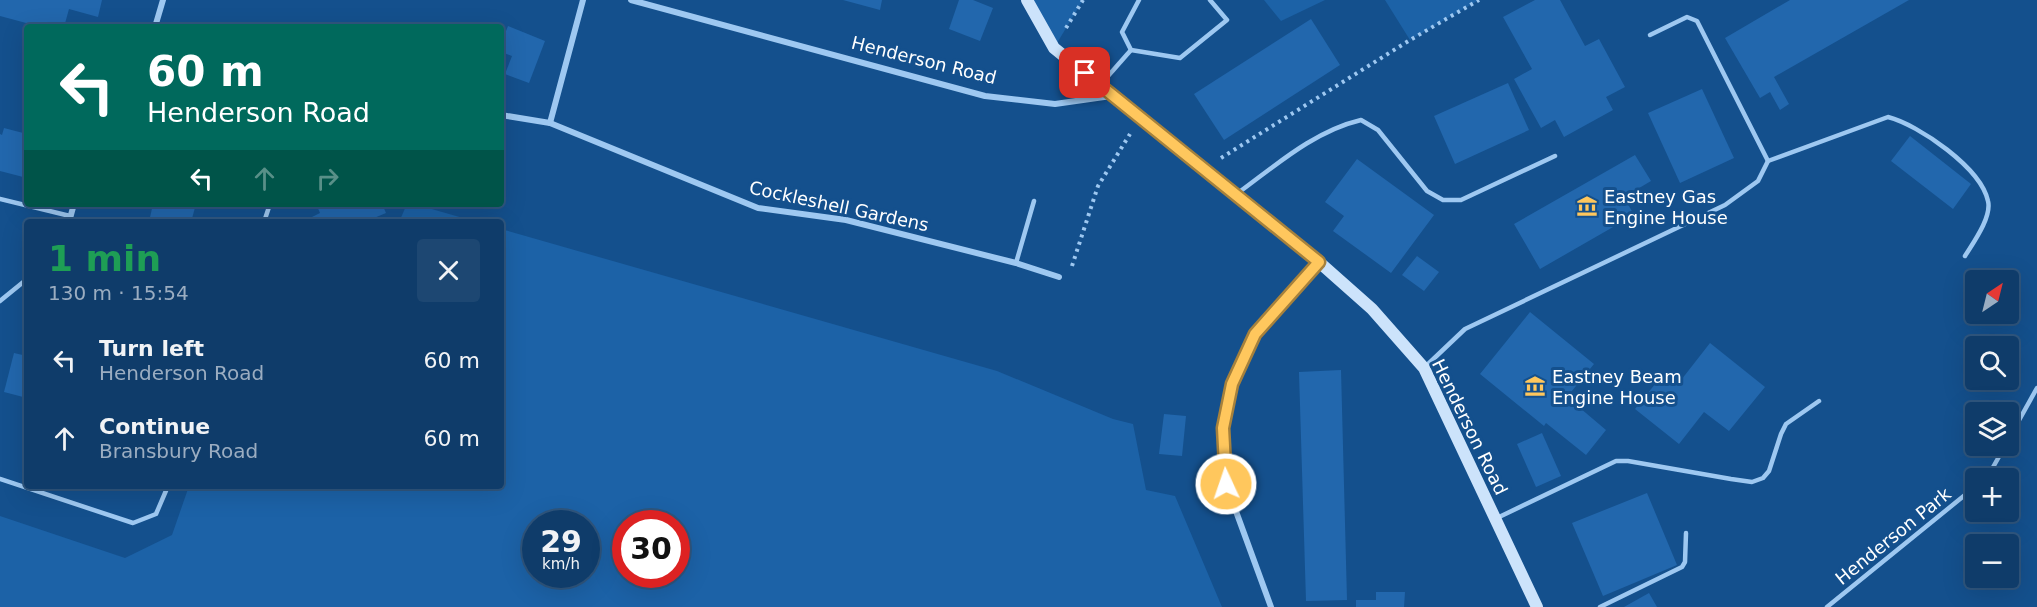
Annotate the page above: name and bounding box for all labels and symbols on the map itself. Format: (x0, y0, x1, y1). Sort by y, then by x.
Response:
street label: Henderson Road (849, 32, 999, 88)
pin (1059, 47, 1110, 98)
street label: Cockleshell Gardens (747, 177, 931, 235)
place label: Eastney Gas Engine House (1604, 186, 1728, 228)
museum icon: Eastney Gas Engine House (1575, 194, 1599, 218)
north arrow (1965, 270, 2019, 324)
street label: Henderson Road (1428, 356, 1512, 498)
place label: Eastney Beam Engine House (1552, 366, 1682, 408)
museum icon: Eastney Beam Engine House (1523, 374, 1547, 398)
position arrow (1194, 452, 1258, 516)
street label: Henderson Park (1831, 483, 1955, 589)
speed limit sign: 30 (612, 510, 690, 588)

